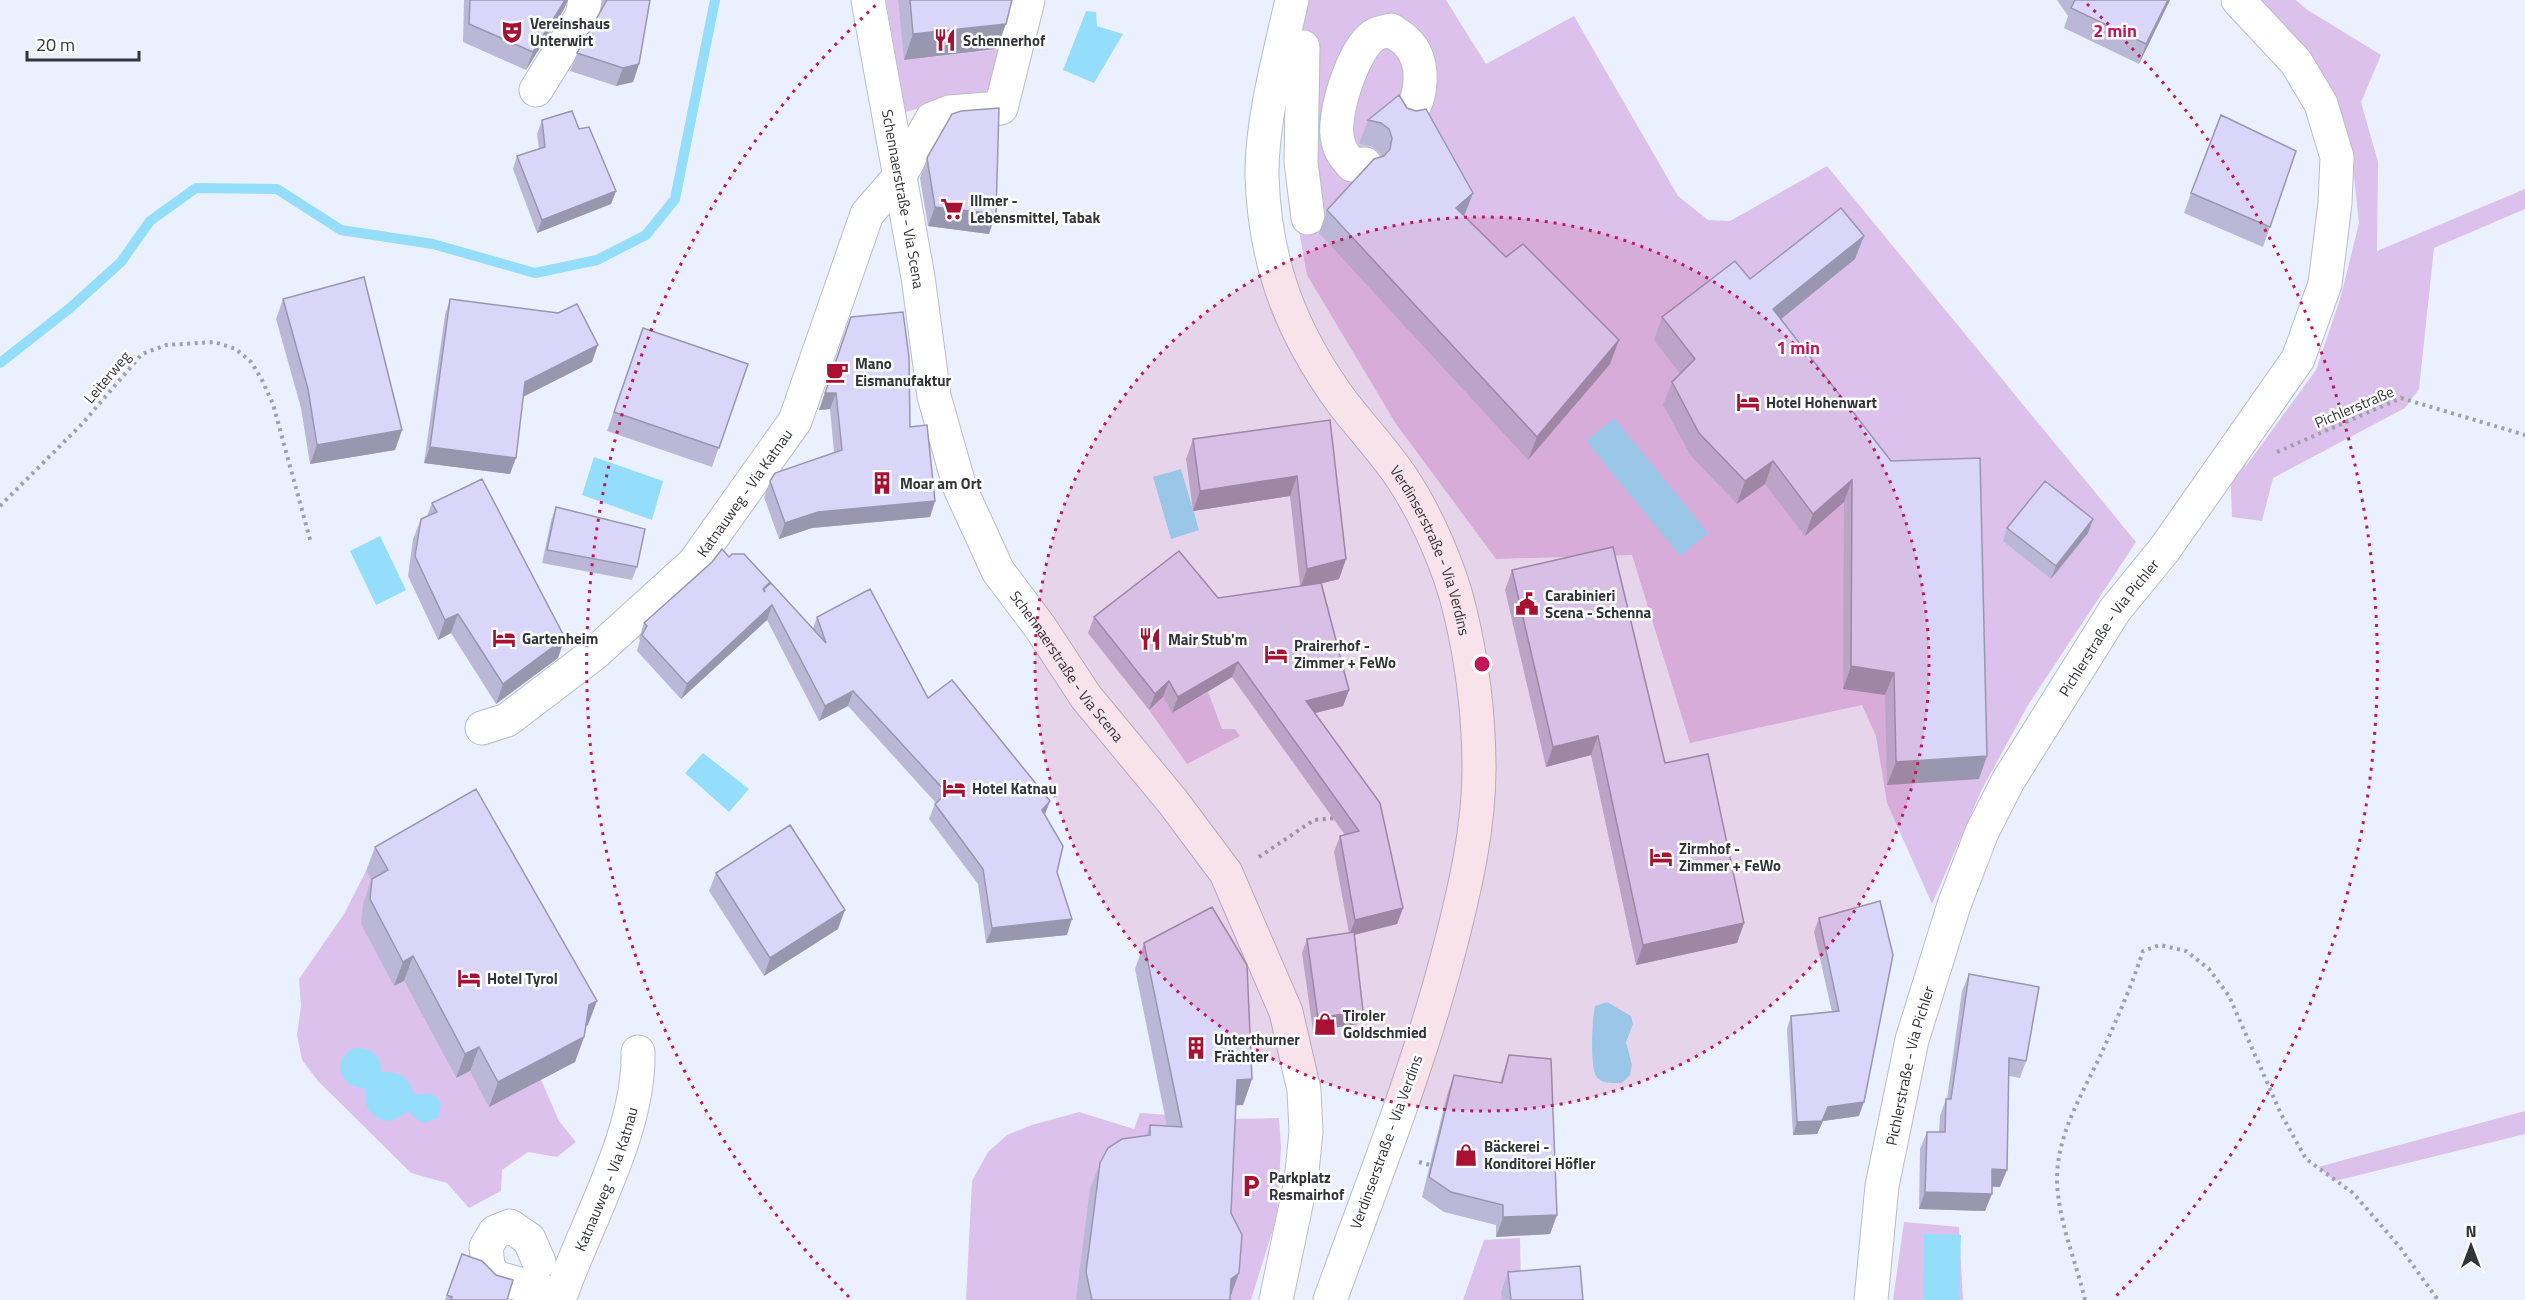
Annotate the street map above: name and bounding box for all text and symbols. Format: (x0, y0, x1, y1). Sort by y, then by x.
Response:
place label: Vereinshaus Unterwirt (530, 12, 610, 52)
text: 2 min (2093, 17, 2137, 44)
theatre icon: Vereinshaus Unterwirt (499, 19, 525, 45)
scale bar (27, 24, 140, 62)
restaurant icon: Schennerhof (932, 27, 958, 53)
place label: Schennerhof (963, 29, 1046, 52)
text: 20 m (36, 31, 75, 58)
street label: Schennaerstraße - Via Scena (876, 107, 931, 290)
place label: Illmer - Lebensmittel, Tabak (970, 189, 1101, 229)
supermarket icon: Illmer - Lebensmittel, Tabak (939, 196, 965, 222)
text: 1 min (1776, 334, 1820, 361)
street label: Leiterweg (78, 345, 136, 408)
place label: Mano Eismanufaktur (855, 352, 952, 392)
cafe icon: Mano Eismanufaktur (824, 359, 850, 385)
street label: Pichlerstraße (2311, 380, 2397, 434)
hotel icon: Hotel Hohenwart (1735, 389, 1761, 415)
place label: Hotel Hohenwart (1766, 391, 1878, 414)
street label: Katnauweg - Via Katnau (690, 424, 798, 561)
street label: Verdinserstraße - Via Verdins (1385, 460, 1477, 637)
building icon: Moar am Ort (869, 470, 895, 496)
place label: Moar am Ort (900, 472, 982, 495)
street label: Pichlerstraße - Via Pichler (2052, 553, 2164, 701)
place label: Carabinieri Scena - Schenna (1545, 584, 1652, 624)
street label: Schennaerstraße - Via Scena (1005, 585, 1130, 747)
public building icon: Carabinieri Scena - Schenna (1514, 591, 1540, 617)
hotel icon: Gartenheim (491, 625, 517, 651)
restaurant icon: Mair Stub'm (1137, 626, 1163, 652)
place label: Gartenheim (522, 627, 598, 650)
place label: Mair Stub'm (1168, 628, 1247, 651)
place label: Prairerhof - Zimmer + FeWo (1294, 634, 1396, 674)
hotel icon: Prairerhof - Zimmer + FeWo (1263, 641, 1289, 667)
centre of rings (1472, 654, 1492, 674)
hotel icon: Hotel Katnau (941, 775, 967, 801)
place label: Hotel Katnau (972, 777, 1057, 800)
place label: Zirmhof - Zimmer + FeWo (1679, 837, 1781, 877)
hotel icon: Zirmhof - Zimmer + FeWo (1648, 844, 1674, 870)
hotel icon: Hotel Tyrol (456, 965, 482, 991)
place label: Hotel Tyrol (487, 967, 558, 990)
street label: Pichlerstraße - Via Pichler (1879, 983, 1940, 1147)
place label: Tiroler Goldschmied (1343, 1004, 1427, 1044)
shop icon: Tiroler Goldschmied (1312, 1011, 1338, 1037)
place label: Unterthurner Frächter (1214, 1028, 1300, 1068)
building icon: Unterthurner Frächter (1183, 1035, 1209, 1061)
street label: Verdinserstraße - Via Verdins (1344, 1052, 1428, 1232)
street label: Katnauweg - Via Katnau (568, 1105, 643, 1255)
place label: Bäckerei - Konditorei Höfler (1484, 1135, 1596, 1175)
shop icon: Bäckerei - Konditorei Höfler (1453, 1142, 1479, 1168)
place label: Parkplatz Resmairhof (1269, 1166, 1345, 1206)
parking icon: Parkplatz Resmairhof (1238, 1173, 1264, 1199)
north arrow (2441, 1216, 2501, 1276)
text: N (2465, 1219, 2477, 1243)

